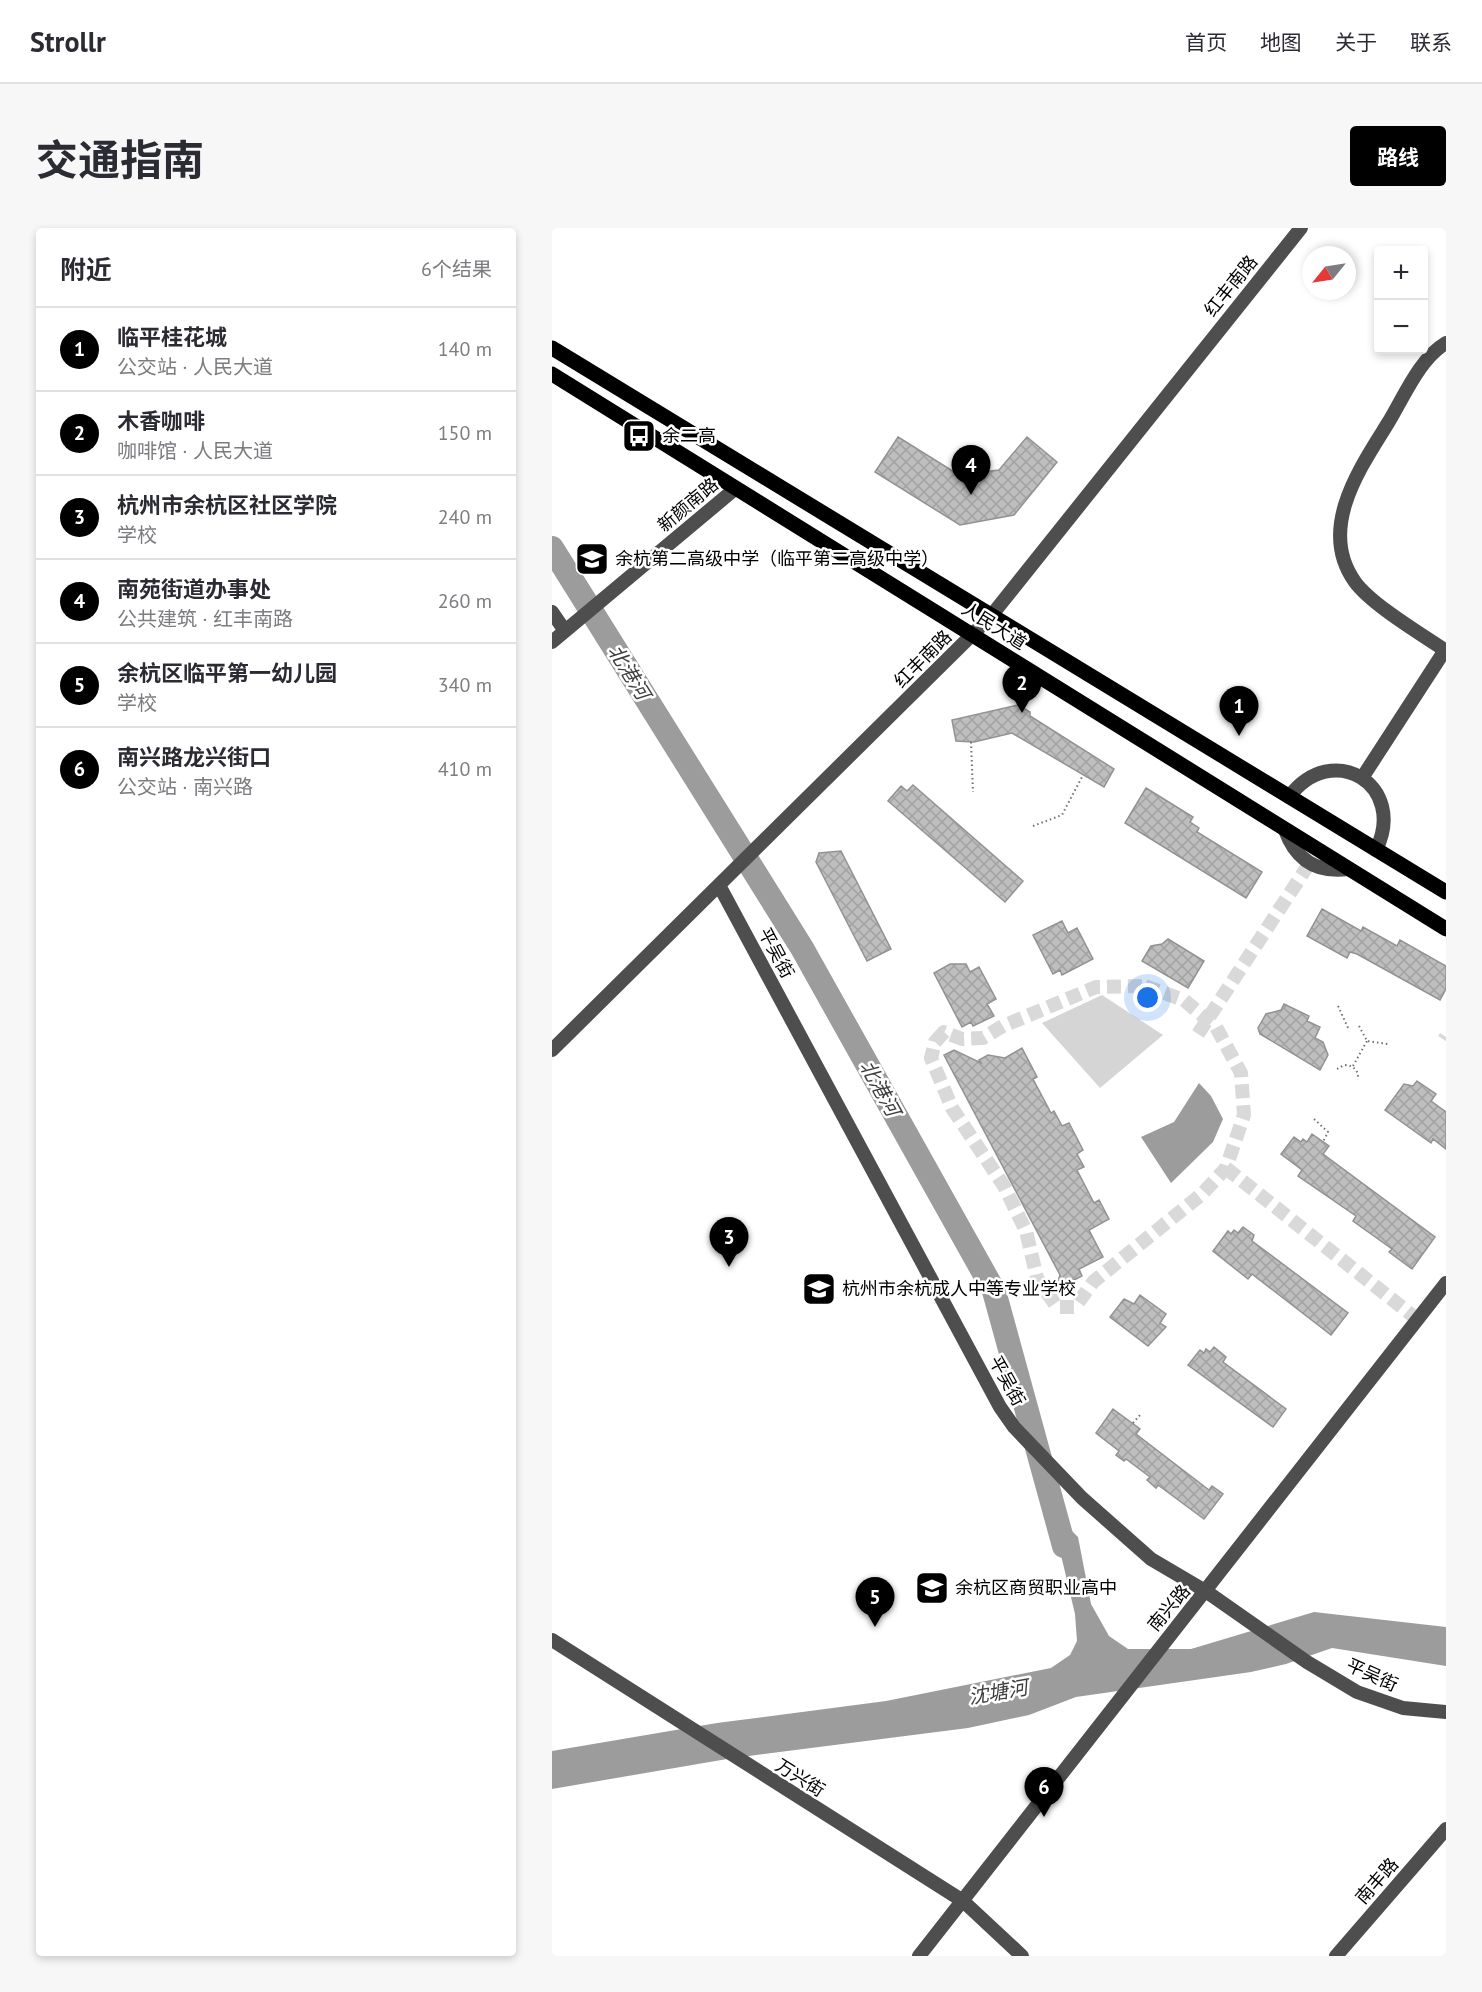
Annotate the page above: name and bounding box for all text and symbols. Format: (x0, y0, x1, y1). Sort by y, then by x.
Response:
text: Strollr (30, 23, 106, 60)
text: 首页 (1185, 29, 1227, 56)
text: 地图 (1260, 29, 1302, 56)
text: 关于 (1335, 29, 1377, 56)
text: 联系 (1410, 29, 1452, 56)
button: 路线 (1350, 126, 1446, 186)
text: 交通指南 (36, 132, 204, 187)
north arrow (1302, 246, 1356, 300)
map controls (1374, 246, 1428, 354)
button: + (1374, 246, 1428, 300)
street label: 红丰南路 (1199, 250, 1262, 321)
text: 附近 (60, 253, 112, 286)
text: 6个结果 (421, 256, 492, 282)
button: − (1374, 300, 1428, 354)
text: 临平桂花城 (117, 323, 227, 351)
text: 1 (74, 336, 85, 362)
text: 140 m (438, 336, 492, 362)
text: 公交站 · 人民大道 (117, 354, 273, 380)
text: 木香咖啡 (117, 407, 205, 435)
bus stop icon: 余二高 (621, 418, 657, 454)
text: 2 (74, 420, 85, 446)
text: 150 m (438, 420, 492, 446)
place label: 余二高 (662, 424, 716, 447)
text: 咖啡馆 · 人民大道 (117, 438, 273, 464)
pin: 4 (952, 446, 990, 495)
street label: 新颜南路 (653, 473, 723, 537)
text: 杭州市余杭区社区学院 (117, 491, 337, 519)
text: 3 (74, 504, 85, 530)
text: 240 m (438, 504, 492, 530)
text: 学校 (117, 522, 157, 548)
school or university icon: 余杭第二高级中学（临平第二高级中学） (574, 541, 610, 577)
place label: 余杭第二高级中学（临平第二高级中学） (615, 547, 939, 570)
text: 南苑街道办事处 (117, 575, 271, 603)
text: 4 (74, 588, 85, 614)
text: 260 m (438, 588, 492, 614)
street label: 人民大道 (958, 597, 1031, 654)
text: 公共建筑 · 红丰南路 (117, 606, 293, 632)
street label: 红丰南路 (889, 625, 956, 692)
water label: 北港河 (602, 640, 658, 708)
text: 余杭区临平第一幼儿园 (117, 659, 337, 687)
pin: 2 (1002, 664, 1042, 713)
text: 5 (74, 672, 85, 698)
text: 340 m (438, 672, 492, 698)
pin: 1 (1220, 686, 1258, 736)
text: 学校 (117, 690, 157, 716)
text: 南兴路龙兴街口 (117, 743, 271, 771)
text: 6 (74, 756, 85, 782)
text: 410 m (438, 756, 492, 782)
text: 公交站 · 南兴路 (117, 774, 253, 800)
street label: 平吴街 (754, 924, 799, 982)
your location (1133, 983, 1162, 1012)
water label: 北港河 (854, 1055, 908, 1124)
pin: 3 (710, 1218, 748, 1267)
school or university icon: 杭州市余杭成人中等专业学校 (801, 1271, 837, 1307)
place label: 杭州市余杭成人中等专业学校 (842, 1277, 1076, 1300)
street label: 平吴街 (984, 1352, 1031, 1410)
school or university icon: 余杭区商贸职业高中 (914, 1570, 950, 1606)
place label: 余杭区商贸职业高中 (955, 1576, 1117, 1599)
pin: 5 (856, 1578, 894, 1627)
street label: 南兴路 (1142, 1580, 1195, 1636)
street label: 平吴街 (1343, 1653, 1402, 1696)
water label: 沈塘河 (966, 1673, 1034, 1710)
street label: 万兴街 (771, 1754, 829, 1802)
pin: 6 (1024, 1768, 1064, 1817)
street label: 南丰路 (1350, 1853, 1403, 1909)

